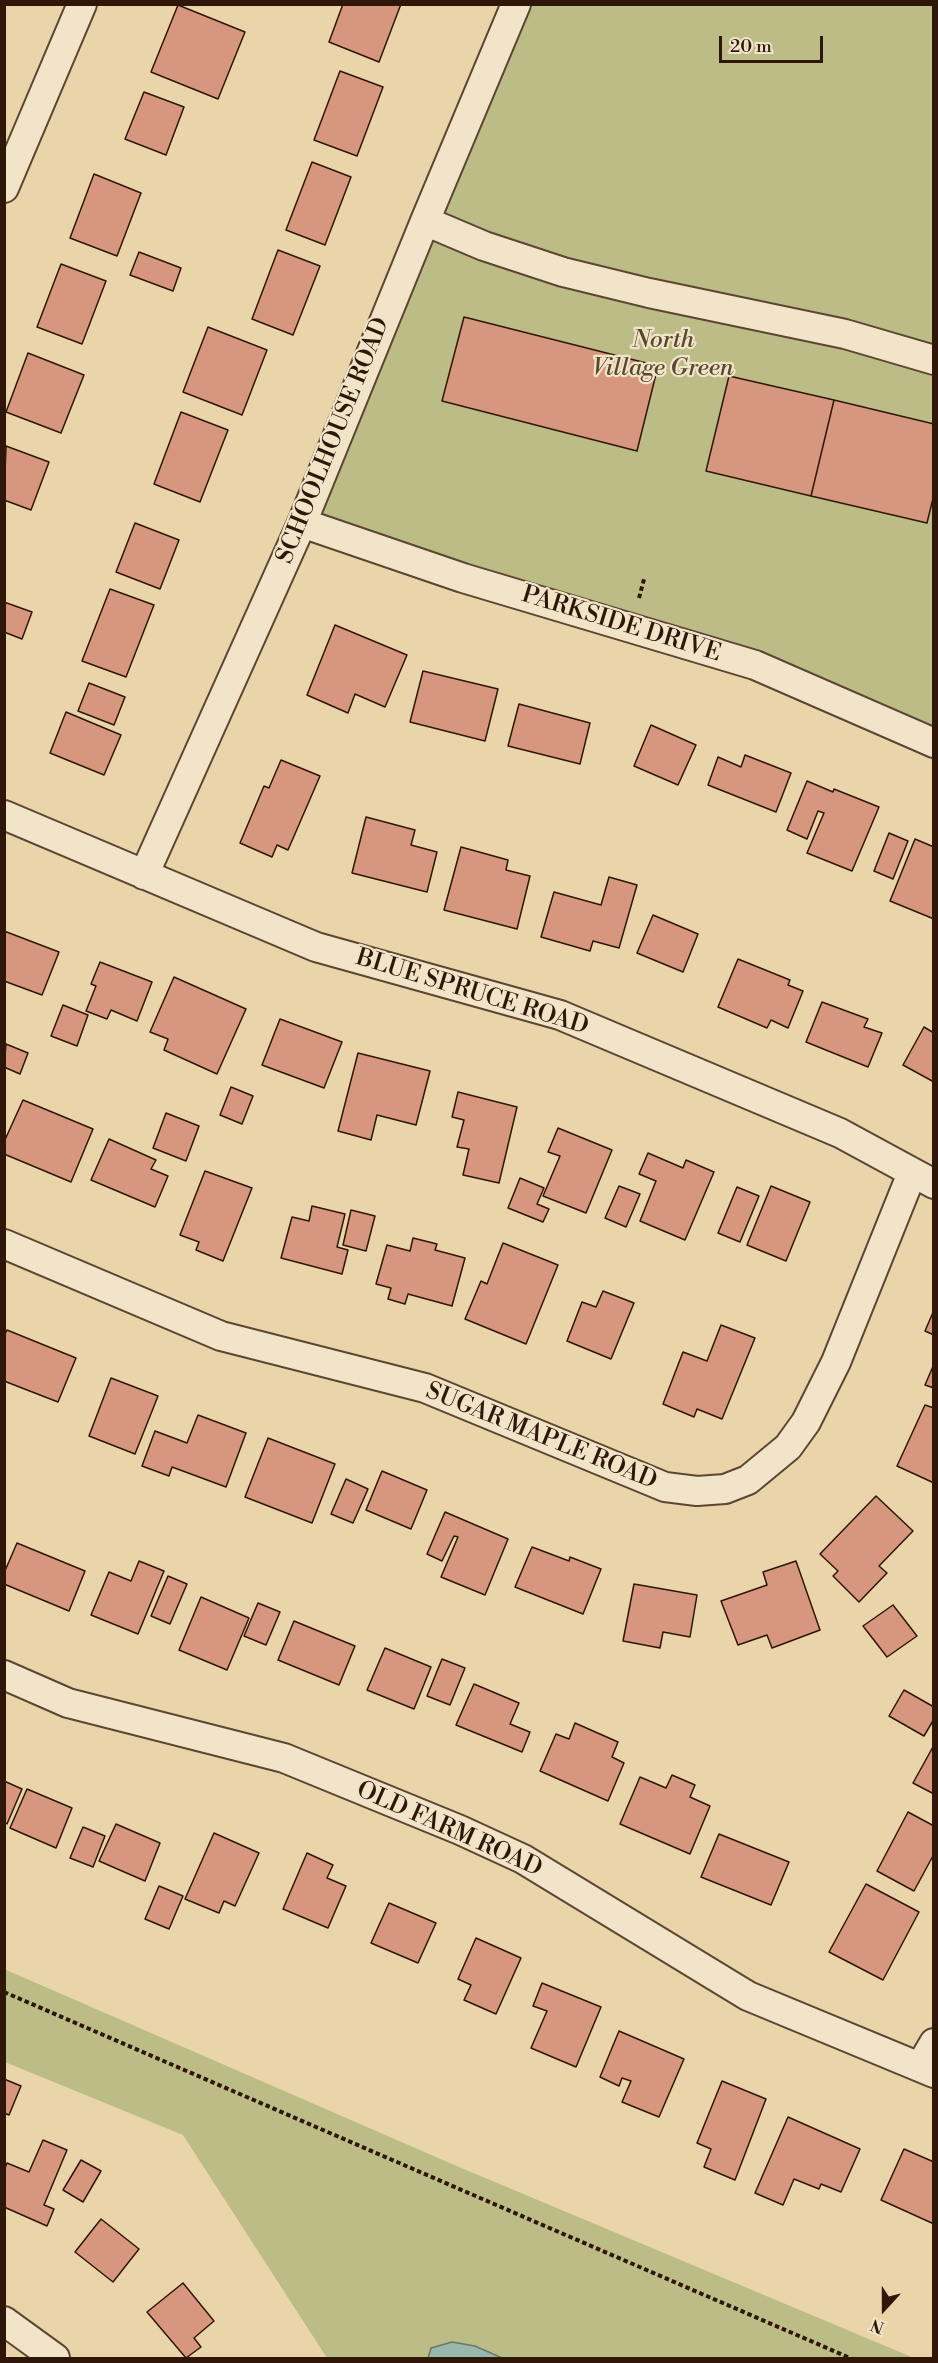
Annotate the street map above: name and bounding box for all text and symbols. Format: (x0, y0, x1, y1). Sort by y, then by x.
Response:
scale bar (722, 24, 826, 62)
text: 20 m (730, 35, 772, 58)
street label: SCHOOLHOUSE ROAD (271, 314, 397, 568)
park label: North Village Green (593, 327, 733, 383)
street label: PARKSIDE DRIVE (518, 581, 724, 669)
street label: BLUE SPRUCE ROAD (352, 944, 592, 1042)
street label: SUGAR MAPLE ROAD (421, 1377, 661, 1497)
street label: OLD FARM ROAD (352, 1776, 546, 1884)
north arrow (854, 2279, 914, 2339)
text: N (868, 2314, 887, 2337)

